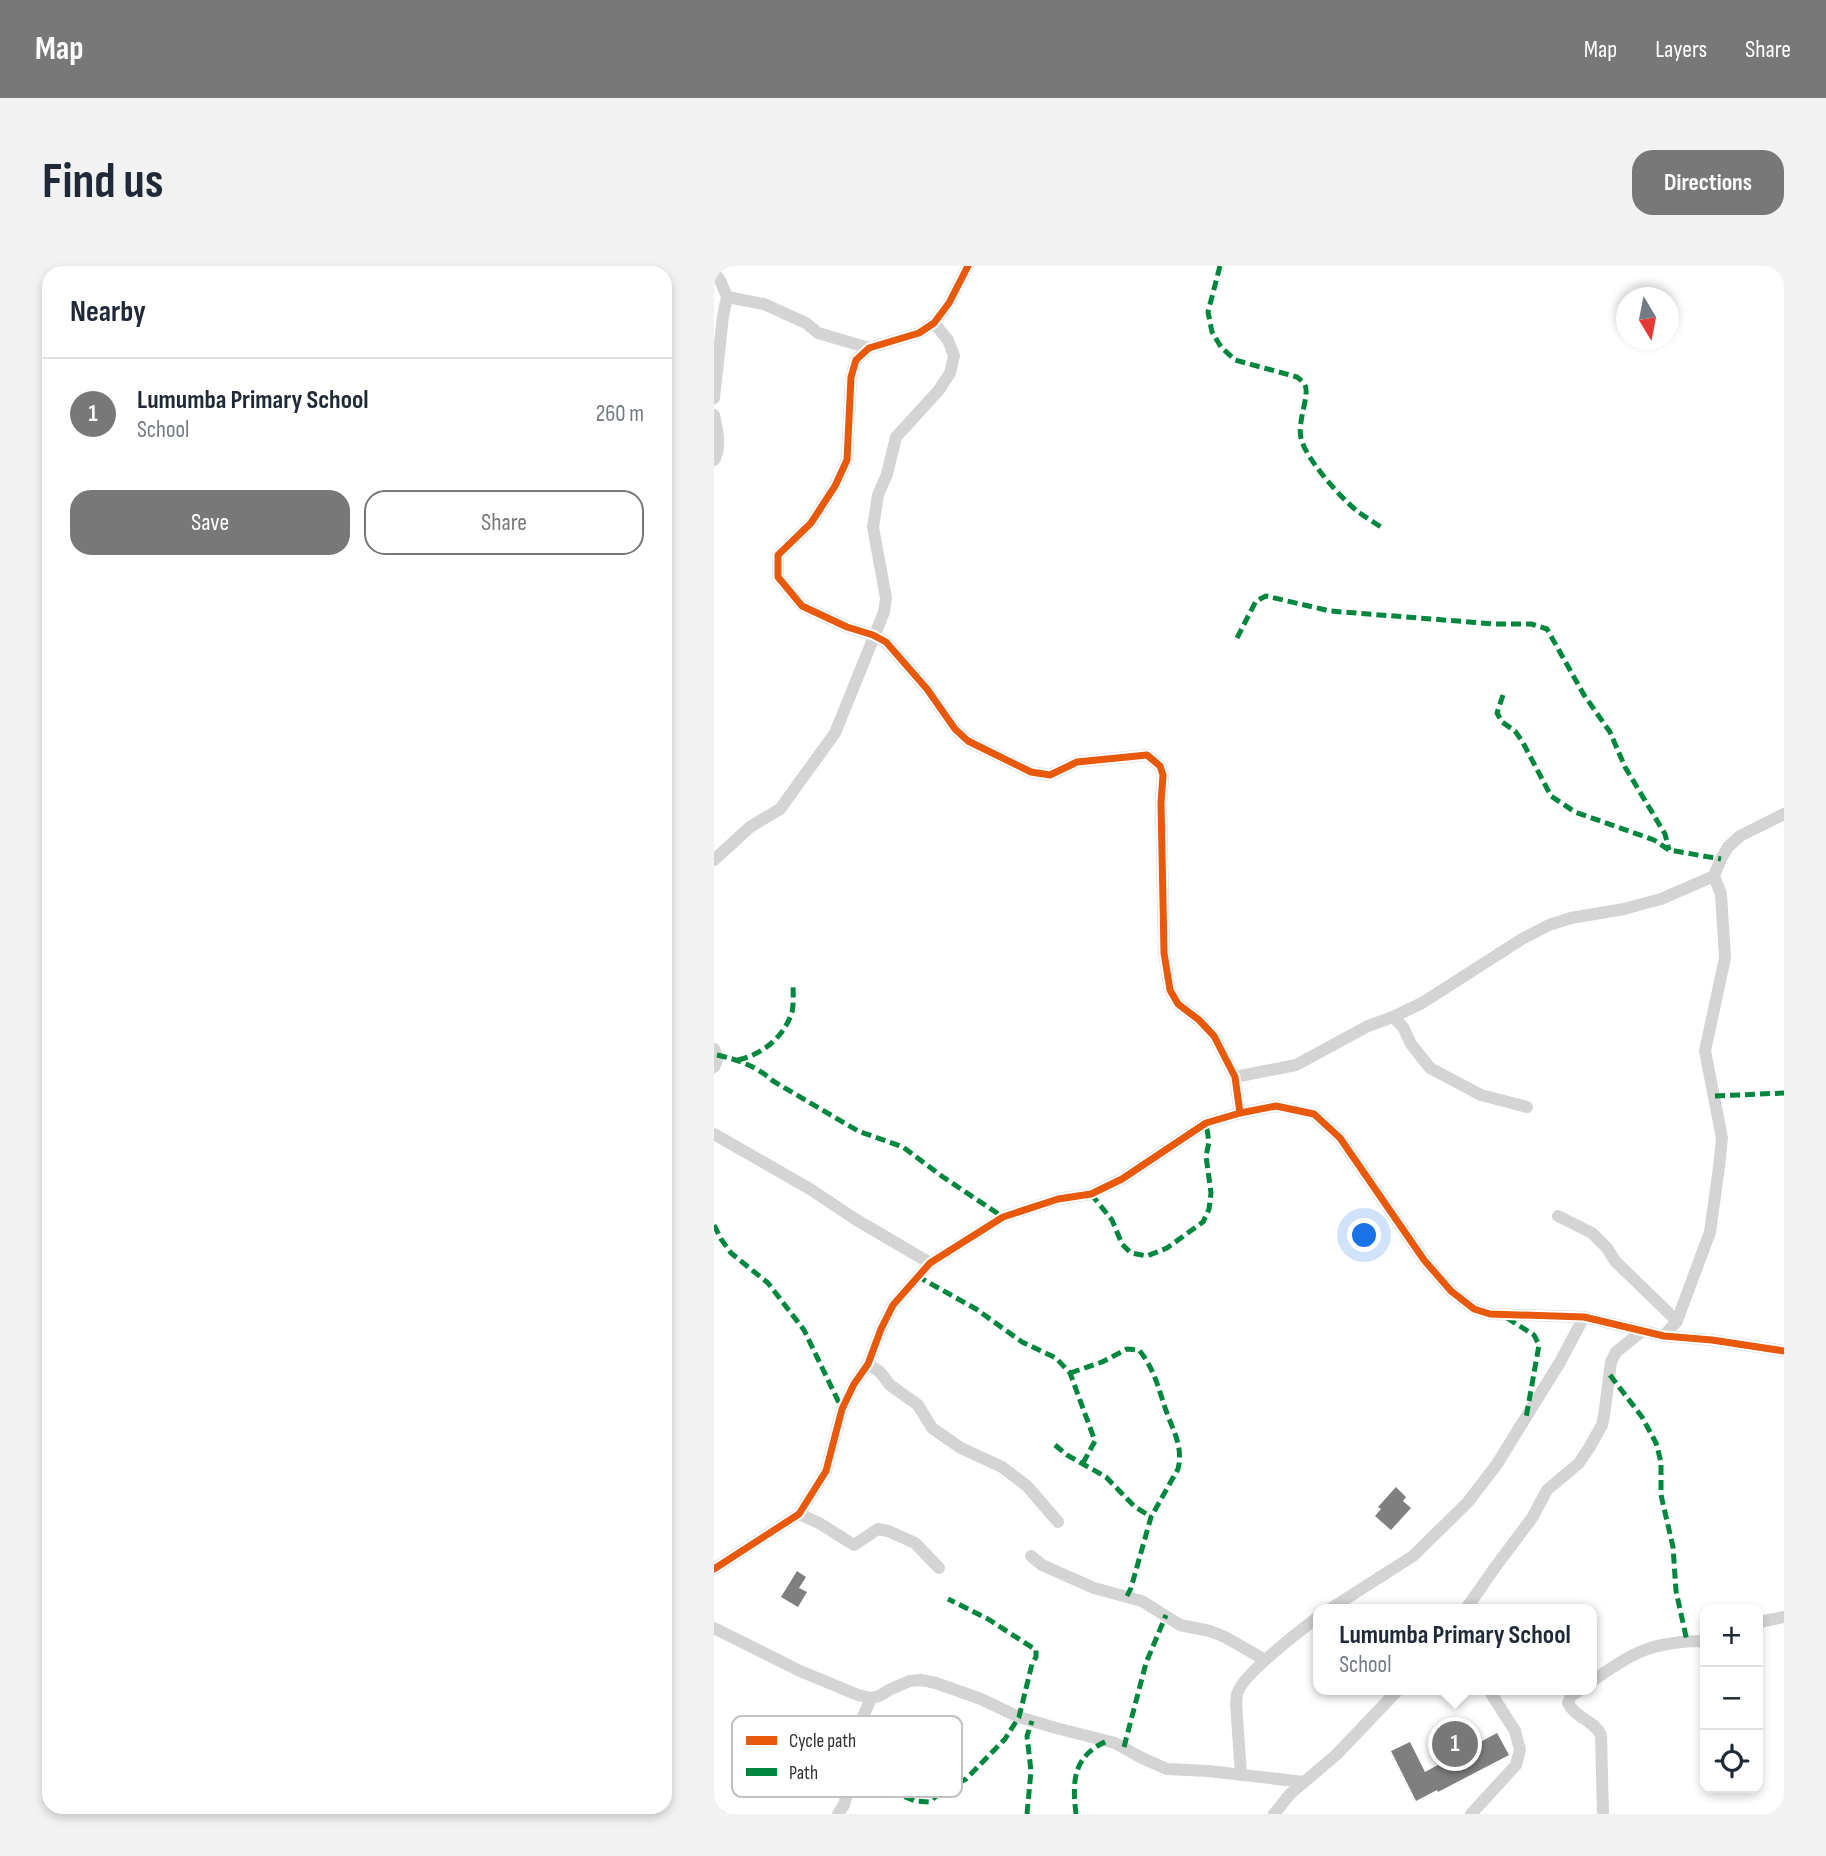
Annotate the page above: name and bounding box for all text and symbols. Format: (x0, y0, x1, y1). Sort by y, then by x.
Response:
text: Map (35, 29, 84, 69)
text: Map (1584, 35, 1617, 64)
text: Layers (1655, 35, 1707, 64)
text: Share (1745, 35, 1791, 64)
button: Directions (1632, 150, 1784, 215)
text: Find us (42, 153, 164, 212)
north arrow (1616, 287, 1679, 350)
text: Nearby (70, 294, 146, 330)
text: Lumumba Primary School (137, 385, 369, 416)
text: 1 (88, 400, 98, 428)
text: 260 m (596, 400, 644, 428)
text: School (137, 416, 189, 444)
button: Save (70, 490, 350, 555)
button: Share (364, 490, 644, 555)
your location (1347, 1218, 1381, 1252)
popup (1313, 1604, 1597, 1695)
map controls (1700, 1604, 1763, 1793)
button: + (1700, 1604, 1763, 1667)
text: Lumumba Primary School (1339, 1620, 1571, 1651)
text: School (1339, 1651, 1391, 1679)
button: − (1700, 1667, 1763, 1730)
legend (732, 1716, 962, 1797)
pin: 1 (1432, 1718, 1478, 1770)
text: Cycle path (789, 1730, 856, 1753)
button: locate (1700, 1730, 1763, 1793)
text: Path (789, 1762, 818, 1785)

